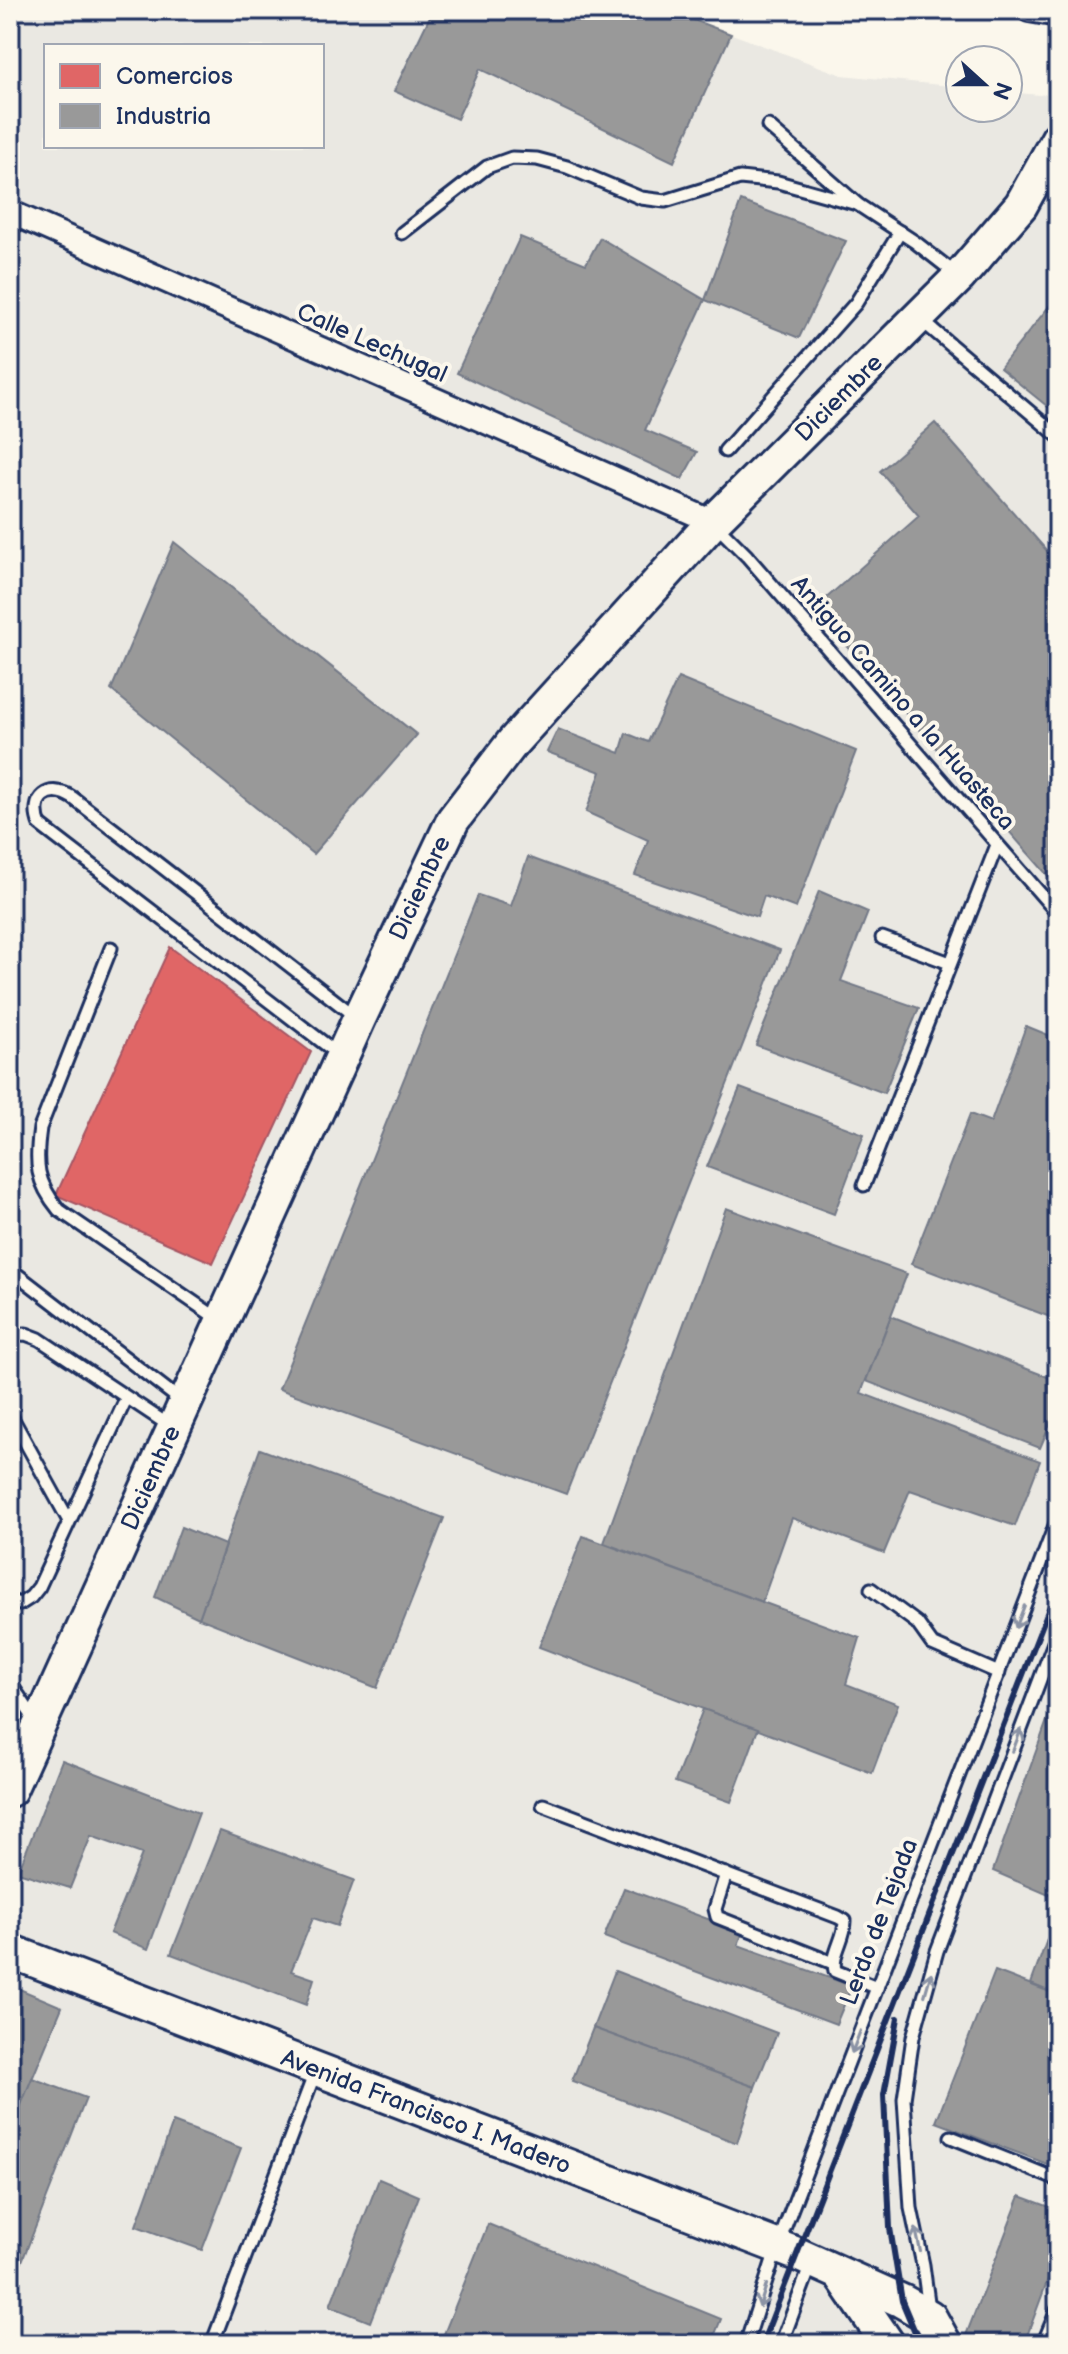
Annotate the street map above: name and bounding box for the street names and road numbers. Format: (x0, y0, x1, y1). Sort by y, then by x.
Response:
street label: Calle Lechugal (292, 297, 452, 389)
street label: Diciembre (789, 348, 889, 448)
street label: Antiguo Camino a la Huasteca (785, 570, 1021, 836)
street label: Diciembre (383, 831, 457, 945)
street label: Diciembre (115, 1421, 187, 1535)
street label: Lerdo de Tejada (834, 1835, 924, 2009)
street label: Avenida Francisco I. Madero (277, 2043, 575, 2181)

